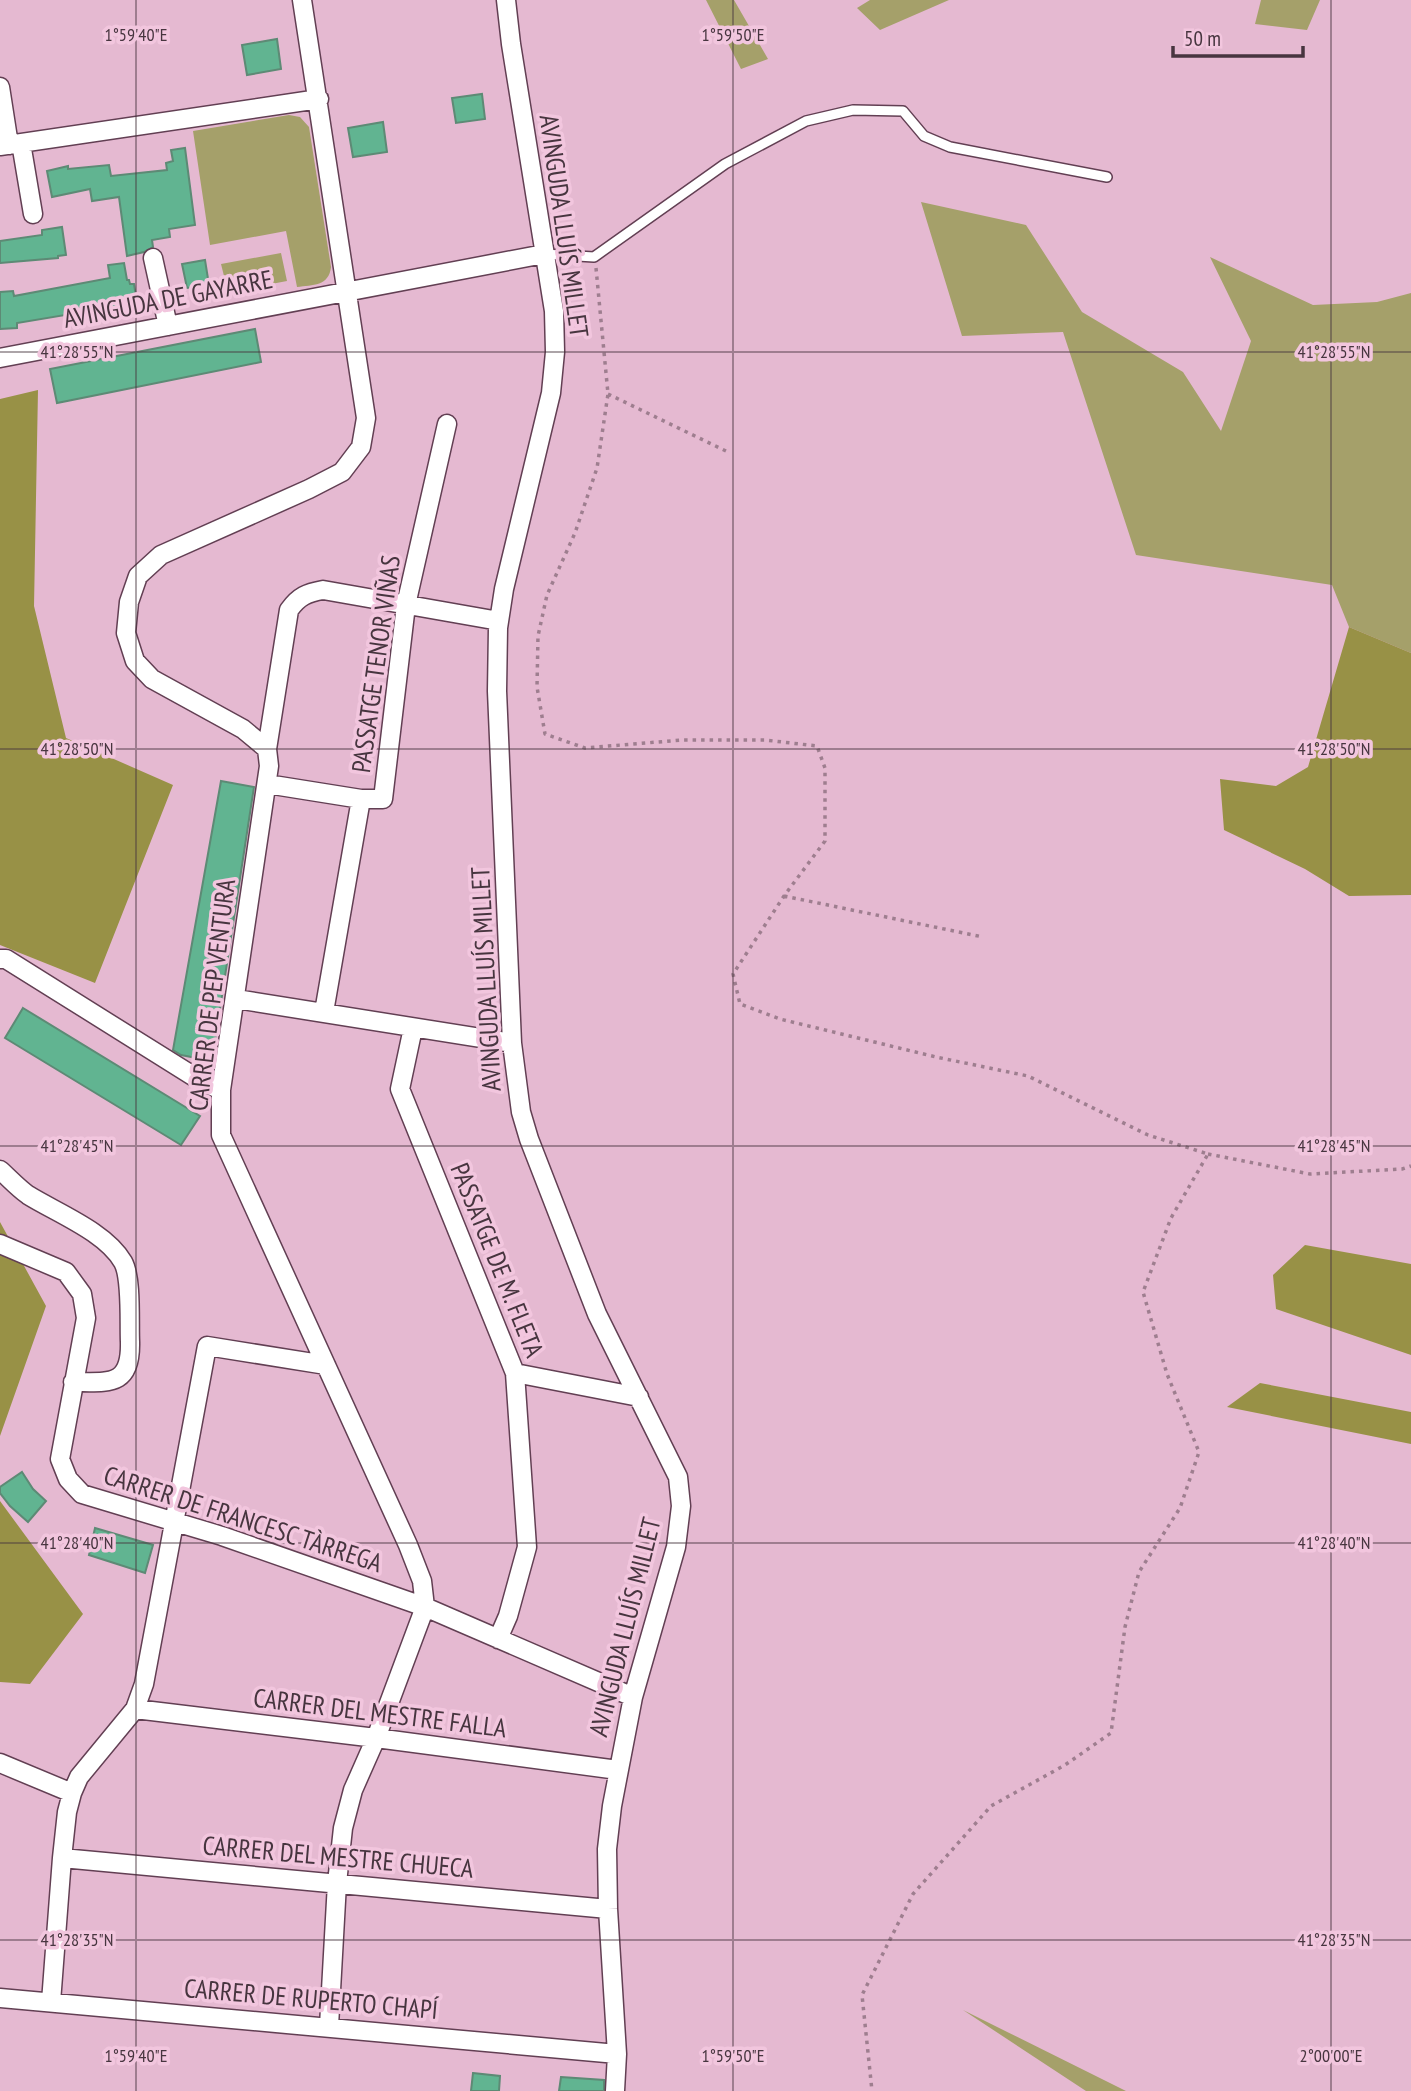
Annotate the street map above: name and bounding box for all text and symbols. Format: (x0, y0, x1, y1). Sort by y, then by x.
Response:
scale bar (1173, 14, 1302, 58)
text: 1°59'40"E (105, 23, 167, 46)
text: 1°59'50"E (702, 23, 764, 46)
text: 50 m (1184, 25, 1221, 52)
street label: AVINGUDA LLUÍS MILLET (533, 112, 597, 340)
street label: AVINGUDA DE GAYARRE (61, 262, 275, 335)
text: 41°28'55"N (41, 340, 113, 363)
text: 41°28'55"N (1298, 340, 1370, 363)
street label: PASSATGE TENOR VIÑAS (344, 553, 407, 775)
text: 41°28'50"N (41, 737, 113, 760)
text: 41°28'50"N (1298, 737, 1370, 760)
street label: AVINGUDA LLUÍS MILLET (463, 866, 508, 1092)
street label: CARRER DE PEP VENTURA (181, 877, 242, 1113)
text: 41°28'45"N (41, 1134, 113, 1157)
text: 41°28'45"N (1298, 1134, 1370, 1157)
street label: PASSATGE DE M. FLETA (444, 1158, 552, 1362)
street label: CARRER DE FRANCESC TÀRREGA (100, 1458, 387, 1579)
street label: AVINGUDA LLUÍS MILLET (581, 1514, 668, 1740)
text: 41°28'40"N (41, 1531, 113, 1554)
text: 41°28'40"N (1298, 1531, 1370, 1554)
street label: CARRER DEL MESTRE FALLA (252, 1681, 509, 1744)
street label: CARRER DEL MESTRE CHUECA (201, 1828, 475, 1885)
text: 41°28'35"N (41, 1928, 113, 1951)
text: 41°28'35"N (1298, 1928, 1370, 1951)
street label: CARRER DE RUPERTO CHAPÍ (183, 1971, 440, 2026)
text: 1°59'40"E (105, 2044, 167, 2067)
text: 1°59'50"E (702, 2044, 764, 2067)
text: 2°00'00"E (1300, 2044, 1362, 2067)

